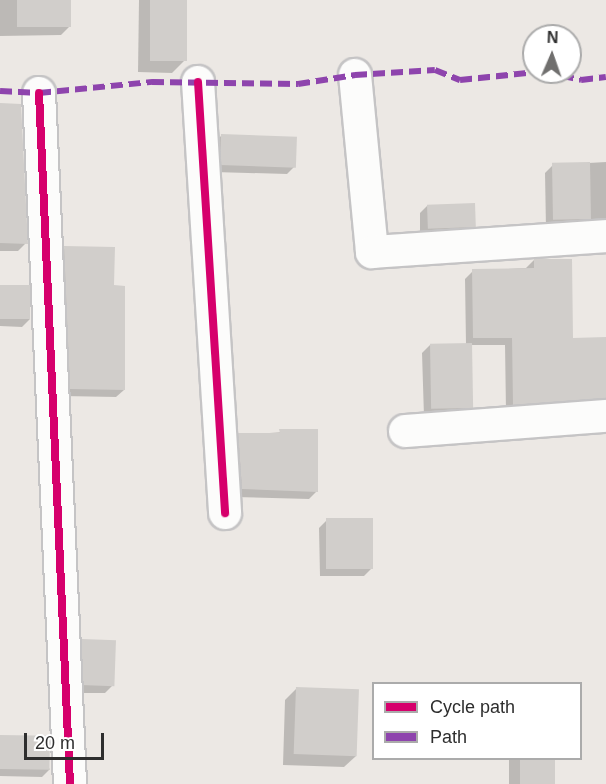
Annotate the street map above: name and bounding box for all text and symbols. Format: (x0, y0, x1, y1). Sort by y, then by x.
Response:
north arrow (522, 24, 582, 84)
text: N (547, 29, 559, 46)
legend (372, 682, 582, 760)
text: Cycle path (430, 697, 515, 717)
scale bar (27, 721, 106, 759)
text: Path (430, 727, 467, 747)
text: 20 m (35, 733, 75, 753)

